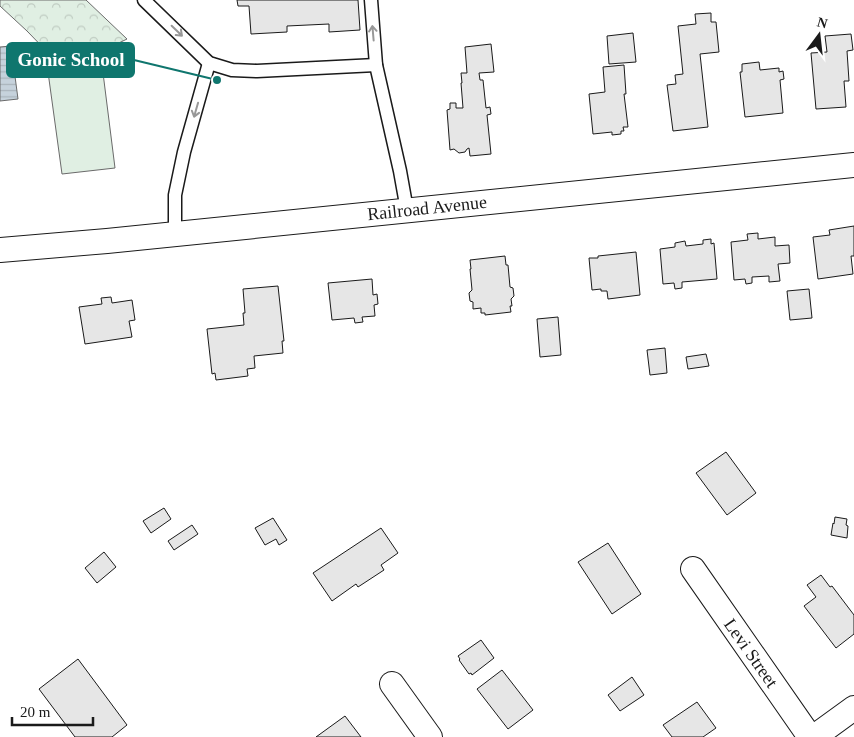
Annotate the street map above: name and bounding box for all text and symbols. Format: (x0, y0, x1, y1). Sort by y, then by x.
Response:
north arrow (794, 10, 844, 60)
text: N (815, 14, 829, 31)
one-way arrow (170, 25, 182, 37)
one-way arrow (369, 25, 378, 41)
callout: Gonic School (7, 43, 134, 77)
text: Gonic School (17, 49, 125, 70)
one-way arrow (191, 101, 200, 117)
street label: Railroad Avenue (366, 192, 488, 224)
street label: Levi Street (720, 615, 782, 691)
scale bar (12, 694, 94, 726)
text: 20 m (20, 704, 51, 720)

